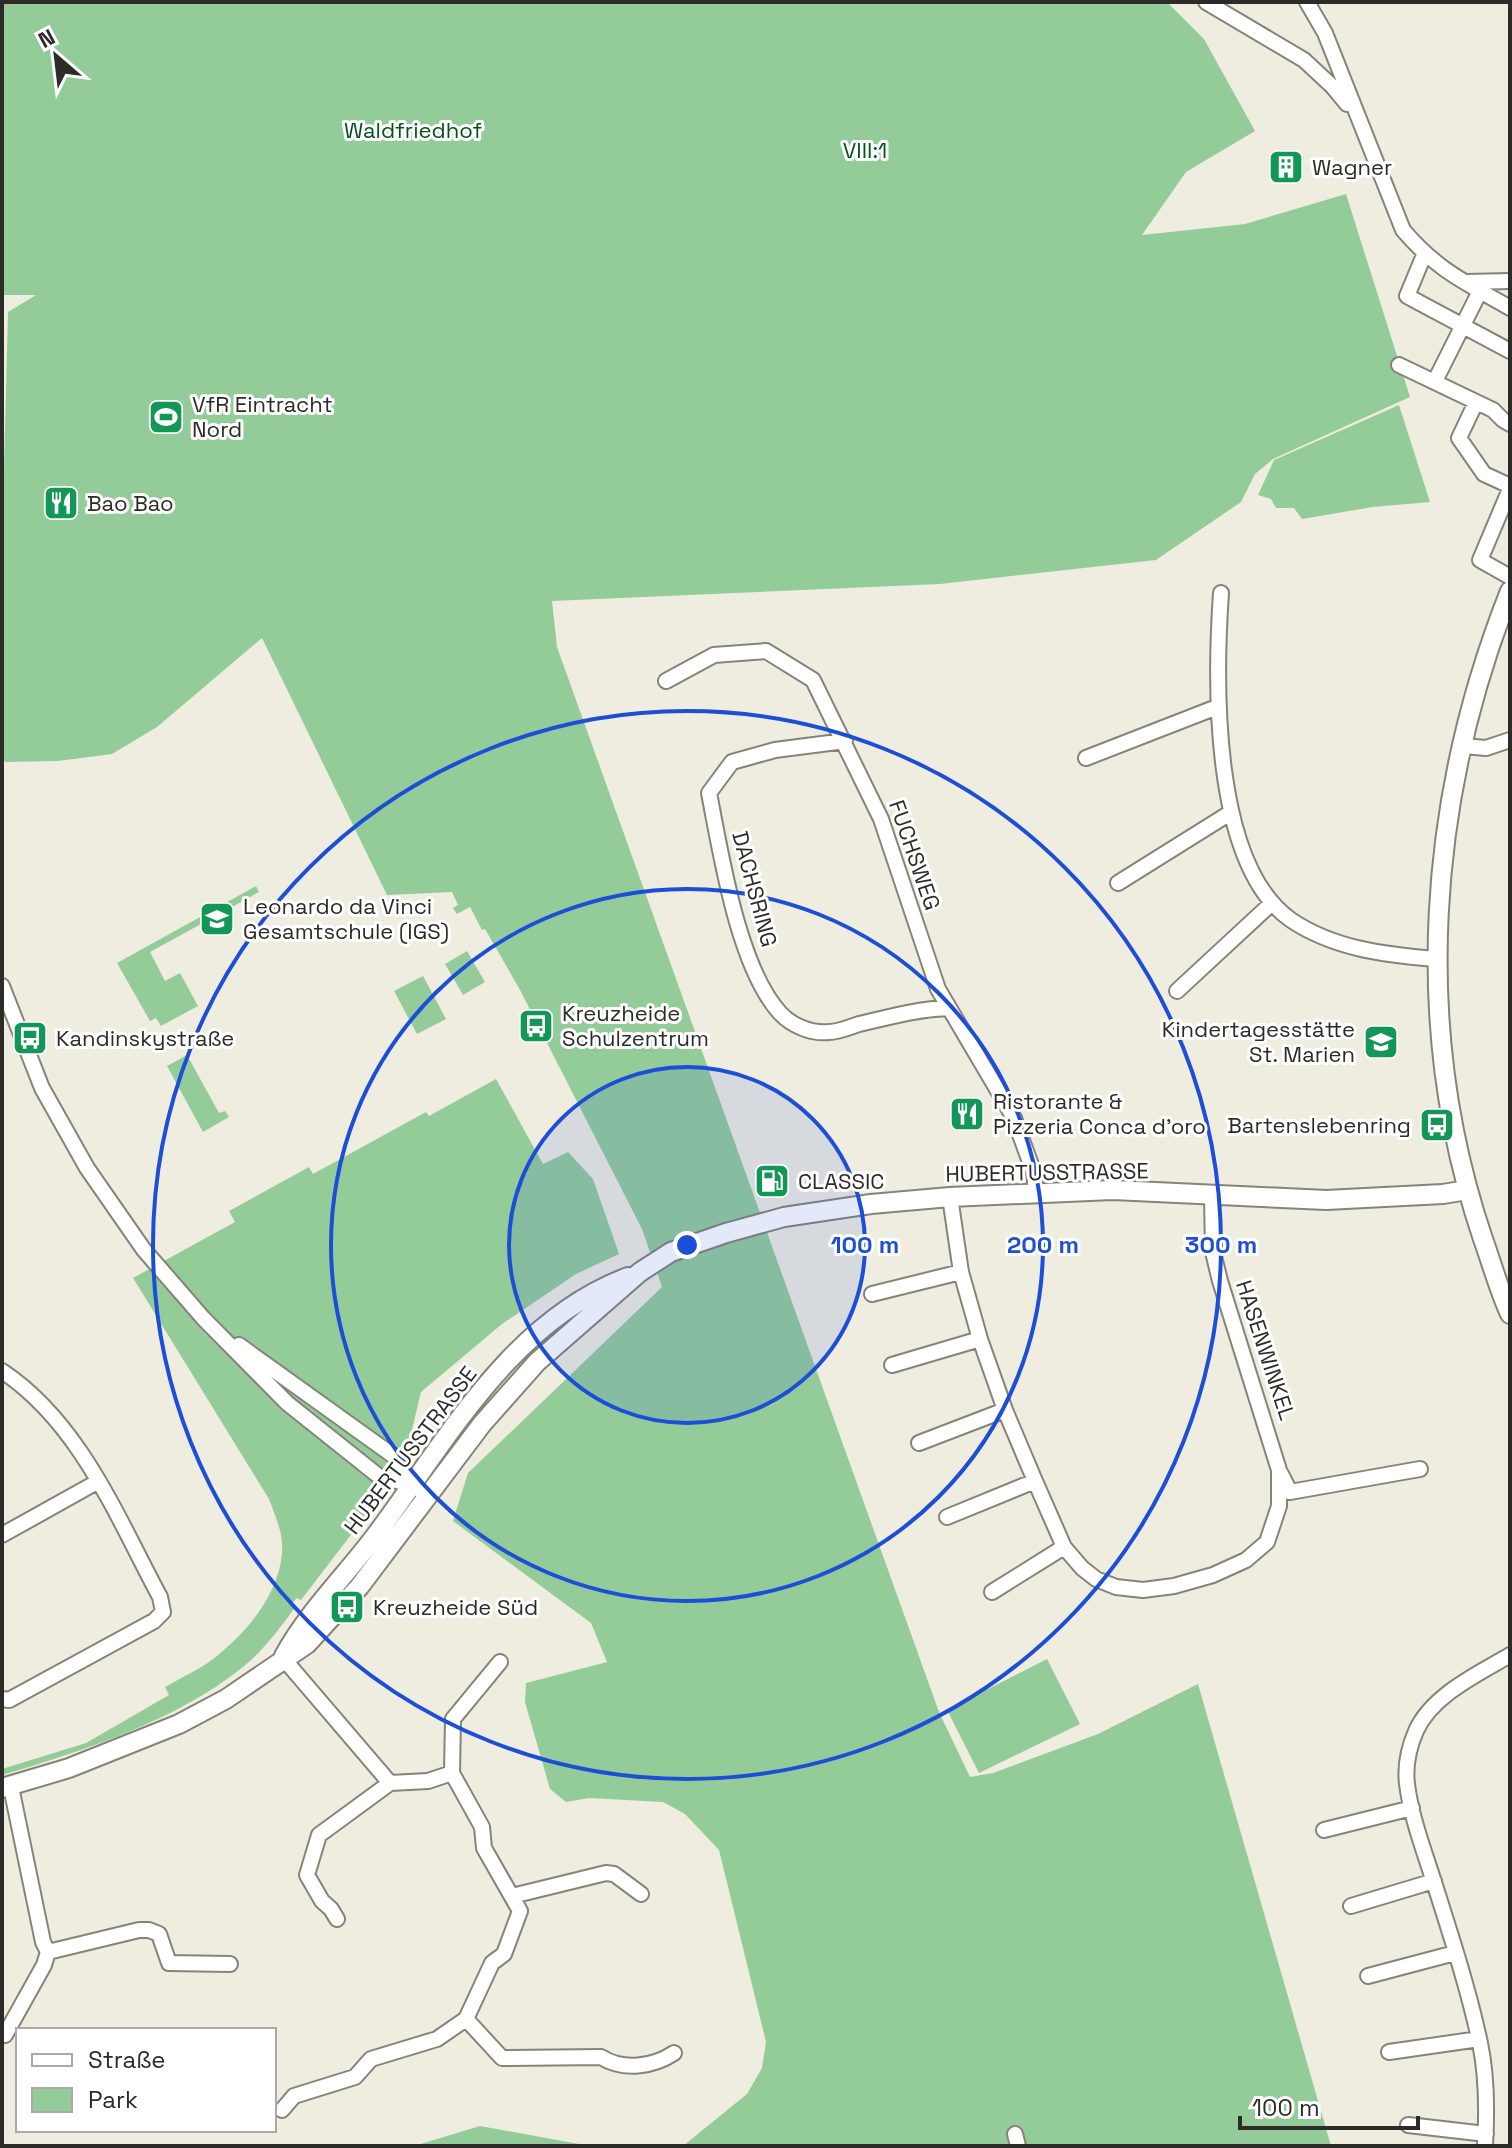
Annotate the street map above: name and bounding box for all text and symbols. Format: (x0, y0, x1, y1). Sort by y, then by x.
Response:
north arrow (16, 16, 96, 96)
text: N (34, 23, 60, 54)
park label: Waldfriedhof (344, 116, 482, 144)
park label: VIII:1 (843, 136, 887, 164)
building icon: Wagner (1267, 148, 1305, 186)
place label: Wagner (1312, 153, 1392, 181)
place label: VfR Eintracht Nord (192, 390, 333, 443)
sports icon: VfR Eintracht Nord (147, 398, 185, 436)
restaurant icon: Bao Bao (42, 484, 80, 522)
place label: Bao Bao (87, 489, 174, 517)
street label: FUCHSWEG (883, 796, 947, 914)
street label: DACHSRING (726, 828, 784, 950)
place label: Leonardo da Vinci Gesamtschule (IGS) (243, 892, 449, 945)
school or university icon: Leonardo da Vinci Gesamtschule (IGS) (198, 900, 236, 938)
place label: Kreuzheide Schulzentrum (562, 999, 709, 1052)
bus stop icon: Kreuzheide Schulzentrum (517, 1007, 555, 1045)
place label: Kindertagesstätte St. Marien (1162, 1015, 1355, 1068)
bus stop icon: Kandinskystraße (11, 1019, 49, 1057)
school or university icon: Kindertagesstätte St. Marien (1362, 1023, 1400, 1061)
place label: Kandinskystraße (56, 1024, 234, 1052)
place label: Ristorante & Pizzeria Conca d'oro (993, 1087, 1206, 1140)
restaurant icon: Ristorante & Pizzeria Conca d'oro (948, 1095, 986, 1133)
bus stop icon: Bartenslebenring (1418, 1106, 1456, 1144)
place label: Bartenslebenring (1227, 1111, 1411, 1139)
street label: HUBERTUSSTRASSE (945, 1156, 1149, 1188)
fuel station icon: CLASSIC (753, 1162, 791, 1200)
place label: CLASSIC (798, 1167, 884, 1195)
text: 100 m (831, 1229, 899, 1260)
text: 200 m (1007, 1229, 1079, 1260)
text: 300 m (1185, 1229, 1257, 1260)
centre of rings (673, 1231, 701, 1259)
street label: HASENWINKEL (1230, 1276, 1302, 1424)
street label: HUBERTUSSTRASSE (338, 1360, 482, 1540)
bus stop icon: Kreuzheide Süd (328, 1588, 366, 1626)
place label: Kreuzheide Süd (373, 1593, 538, 1621)
legend (16, 2028, 276, 2132)
text: Straße (88, 2044, 165, 2075)
scale bar (1240, 2080, 1418, 2130)
text: Park (88, 2084, 138, 2115)
text: 100 m (1252, 2092, 1320, 2123)

